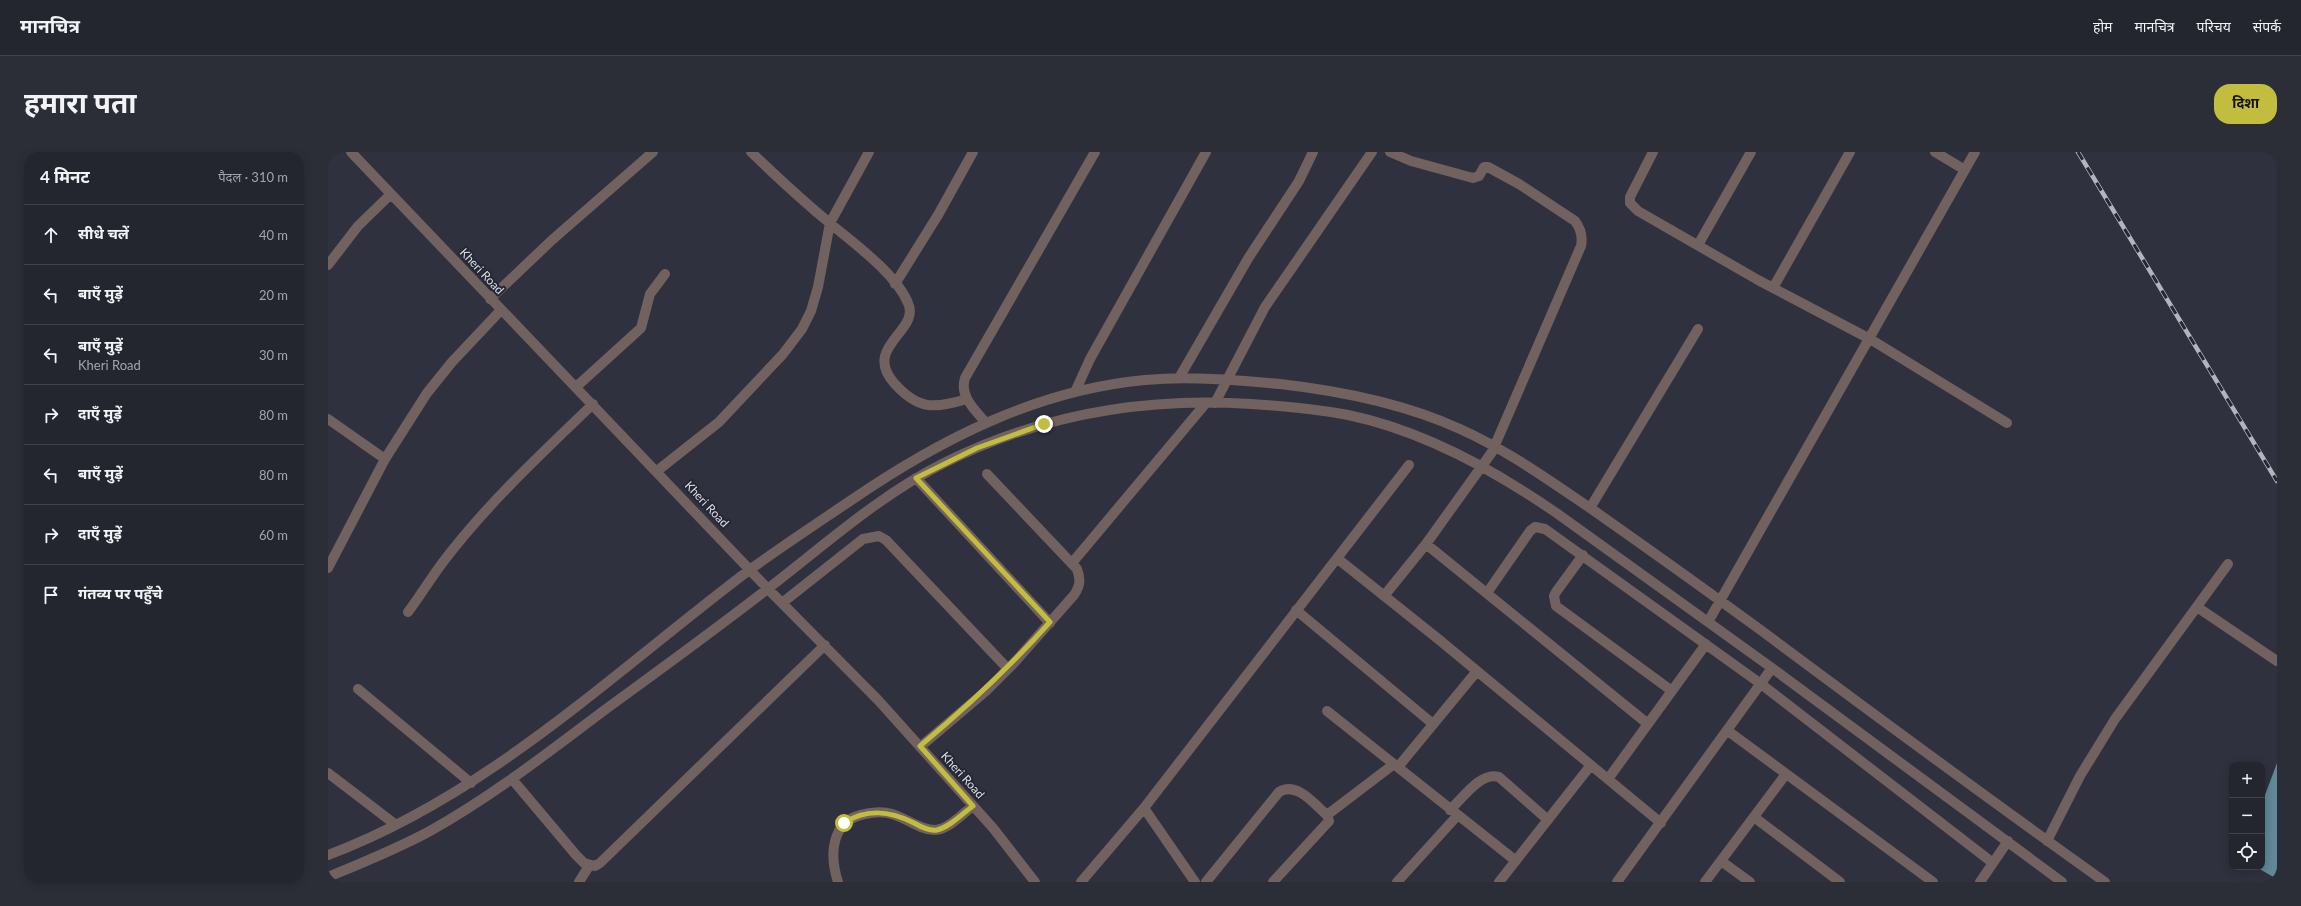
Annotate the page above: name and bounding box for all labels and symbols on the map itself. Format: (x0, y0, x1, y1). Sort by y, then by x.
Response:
street label: Kheri Road (457, 245, 507, 297)
route end (1035, 415, 1053, 433)
street label: Kheri Road (682, 478, 732, 530)
street label: Kheri Road (938, 748, 988, 802)
route start (835, 814, 853, 832)

